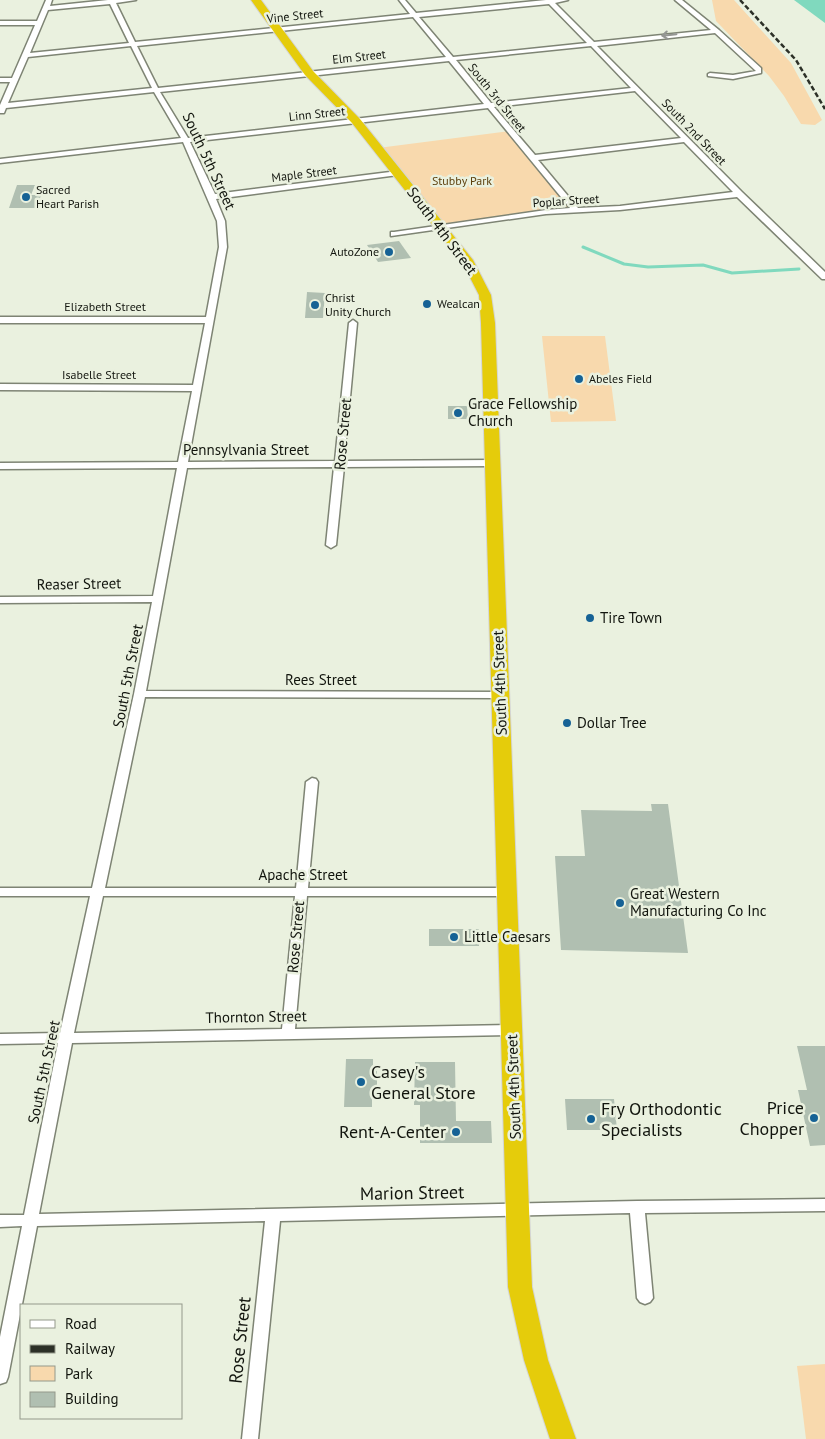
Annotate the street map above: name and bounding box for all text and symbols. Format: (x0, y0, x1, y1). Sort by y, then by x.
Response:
street label: Vine Street (265, 5, 324, 26)
one-way arrow (661, 30, 677, 40)
street label: Elm Street (332, 46, 386, 67)
street label: South 3rd Street (465, 60, 530, 135)
street label: South 2nd Street (659, 95, 730, 168)
street label: Linn Street (288, 103, 346, 124)
street label: South 5th Street (179, 109, 240, 212)
street label: Maple Street (271, 162, 337, 185)
park label: Stubby Park (432, 173, 492, 188)
place label: Sacred Heart Parish (36, 182, 99, 211)
street label: South 4th Street (403, 183, 482, 278)
marker: Sacred Heart Parish (20, 191, 32, 203)
street label: Poplar Street (532, 191, 600, 210)
place label: AutoZone (330, 244, 379, 259)
marker: AutoZone (383, 246, 395, 258)
place label: Christ Unity Church (325, 290, 391, 319)
place label: Wealcan (437, 296, 480, 311)
marker: Wealcan (421, 298, 433, 310)
street label: Elizabeth Street (64, 299, 146, 314)
marker: Christ Unity Church (309, 299, 321, 311)
street label: Isabelle Street (62, 367, 136, 382)
place label: Abeles Field (589, 371, 652, 386)
marker: Abeles Field (573, 373, 585, 385)
place label: Grace Fellowship Church (468, 394, 577, 430)
street label: Rose Street (330, 397, 355, 471)
marker: Grace Fellowship Church (452, 407, 464, 419)
street label: Pennsylvania Street (183, 440, 309, 459)
street label: Reaser Street (37, 573, 121, 594)
place label: Tire Town (600, 608, 662, 627)
marker: Tire Town (584, 612, 596, 624)
street label: South 5th Street (108, 622, 147, 729)
street label: South 4th Street (488, 630, 511, 736)
street label: Rees Street (285, 670, 357, 689)
place label: Dollar Tree (577, 713, 647, 732)
marker: Dollar Tree (561, 717, 573, 729)
street label: Apache Street (258, 865, 348, 884)
place label: Great Western Manufacturing Co Inc (630, 884, 767, 920)
marker: Great Western Manufacturing Co Inc (614, 897, 626, 909)
street label: Rose Street (283, 900, 308, 974)
place label: Little Caesars (464, 927, 551, 946)
marker: Little Caesars (448, 931, 460, 943)
street label: Thornton Street (205, 1006, 307, 1027)
street label: South 5th Street (23, 1018, 64, 1125)
street label: South 4th Street (502, 1034, 525, 1140)
place label: Casey's General Store (371, 1060, 476, 1104)
marker: Casey's General Store (355, 1076, 367, 1088)
place label: Price Chopper (739, 1096, 804, 1140)
place label: Fry Orthodontic Specialists (601, 1097, 722, 1141)
marker: Price Chopper (808, 1112, 820, 1124)
marker: Fry Orthodontic Specialists (585, 1113, 597, 1125)
place label: Rent-A-Center (339, 1120, 446, 1143)
marker: Rent-A-Center (450, 1126, 462, 1138)
street label: Marion Street (360, 1180, 464, 1205)
street label: Rose Street (224, 1295, 255, 1384)
legend (20, 1304, 182, 1419)
text: Road (65, 1314, 97, 1333)
text: Railway (65, 1339, 115, 1358)
text: Park (65, 1364, 93, 1383)
text: Building (65, 1389, 119, 1408)

